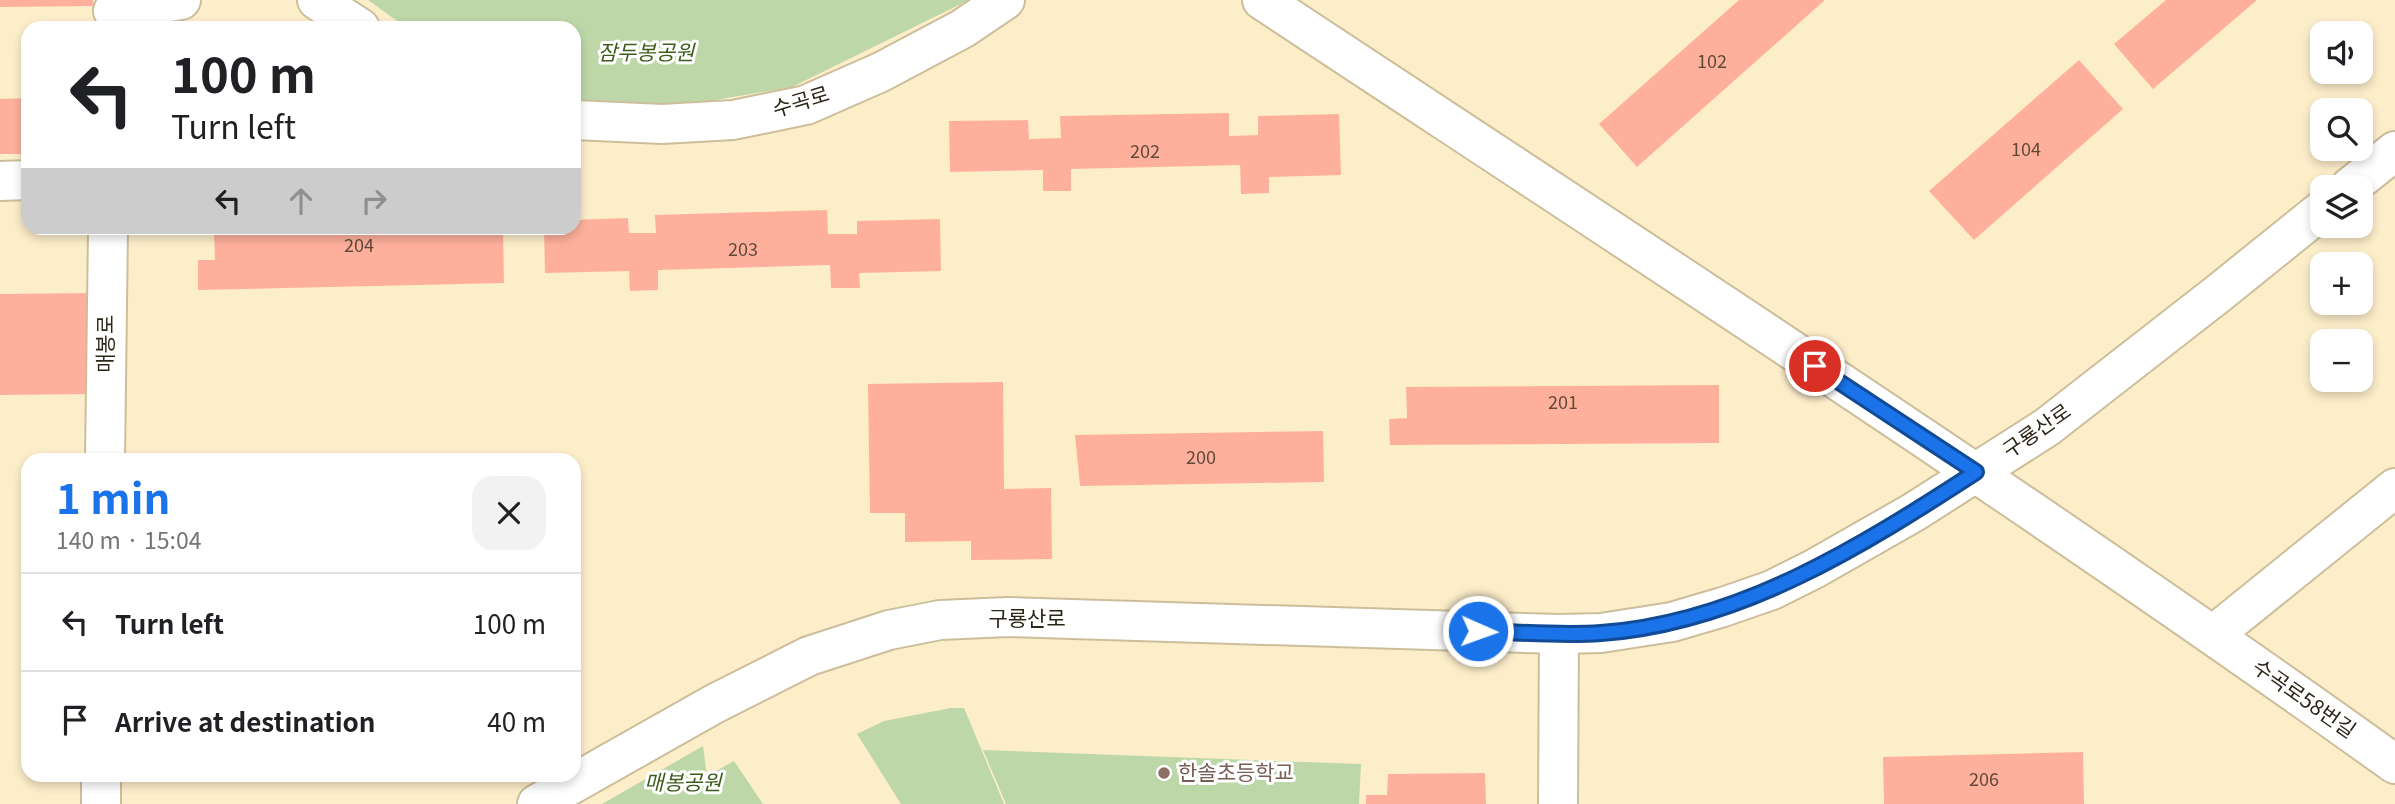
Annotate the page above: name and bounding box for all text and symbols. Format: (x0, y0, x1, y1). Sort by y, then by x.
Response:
map controls (2310, 21, 2373, 392)
button: sound (2310, 21, 2373, 84)
text: 100 m (171, 36, 316, 107)
park label: 잠두봉공원 (598, 36, 696, 66)
house number: 102 (1697, 47, 1727, 73)
icon: left (56, 49, 147, 140)
street label: 수곡로 (768, 77, 833, 123)
button: search (2310, 98, 2373, 161)
text: Turn left (171, 102, 296, 148)
house number: 104 (2011, 135, 2041, 161)
house number: 202 (1130, 137, 1160, 163)
button: layers (2310, 175, 2373, 238)
icon: left (209, 182, 247, 220)
icon: ahead (282, 182, 320, 220)
icon: right (355, 182, 393, 220)
house number: 204 (344, 231, 374, 257)
house number: 203 (728, 235, 758, 261)
button: + (2310, 252, 2373, 315)
street label: 매봉로 (89, 315, 119, 373)
button: − (2310, 329, 2373, 392)
pin (1785, 336, 1845, 396)
icon: arrive (1796, 347, 1834, 385)
house number: 201 (1548, 388, 1578, 414)
street label: 구룡산로 (1996, 395, 2076, 464)
house number: 200 (1186, 443, 1216, 469)
text: 1 min (56, 465, 171, 526)
button: close (472, 476, 546, 550)
text: 140 m · 15:04 (56, 522, 201, 556)
position arrow (1441, 594, 1515, 668)
street label: 구룡산로 (988, 602, 1066, 632)
icon: left (56, 603, 94, 641)
text: Turn left (115, 604, 224, 641)
text: 100 m (473, 604, 546, 641)
street label: 수곡로58번길 (2247, 651, 2363, 744)
icon: arrive (56, 701, 94, 739)
text: Arrive at destination (115, 702, 376, 739)
text: 40 m (487, 702, 546, 739)
place label: 한솔초등학교 (1178, 756, 1294, 786)
marker: 한솔초등학교 (1156, 765, 1172, 781)
house number: 206 (1969, 765, 1999, 791)
park label: 매봉공원 (644, 766, 723, 796)

